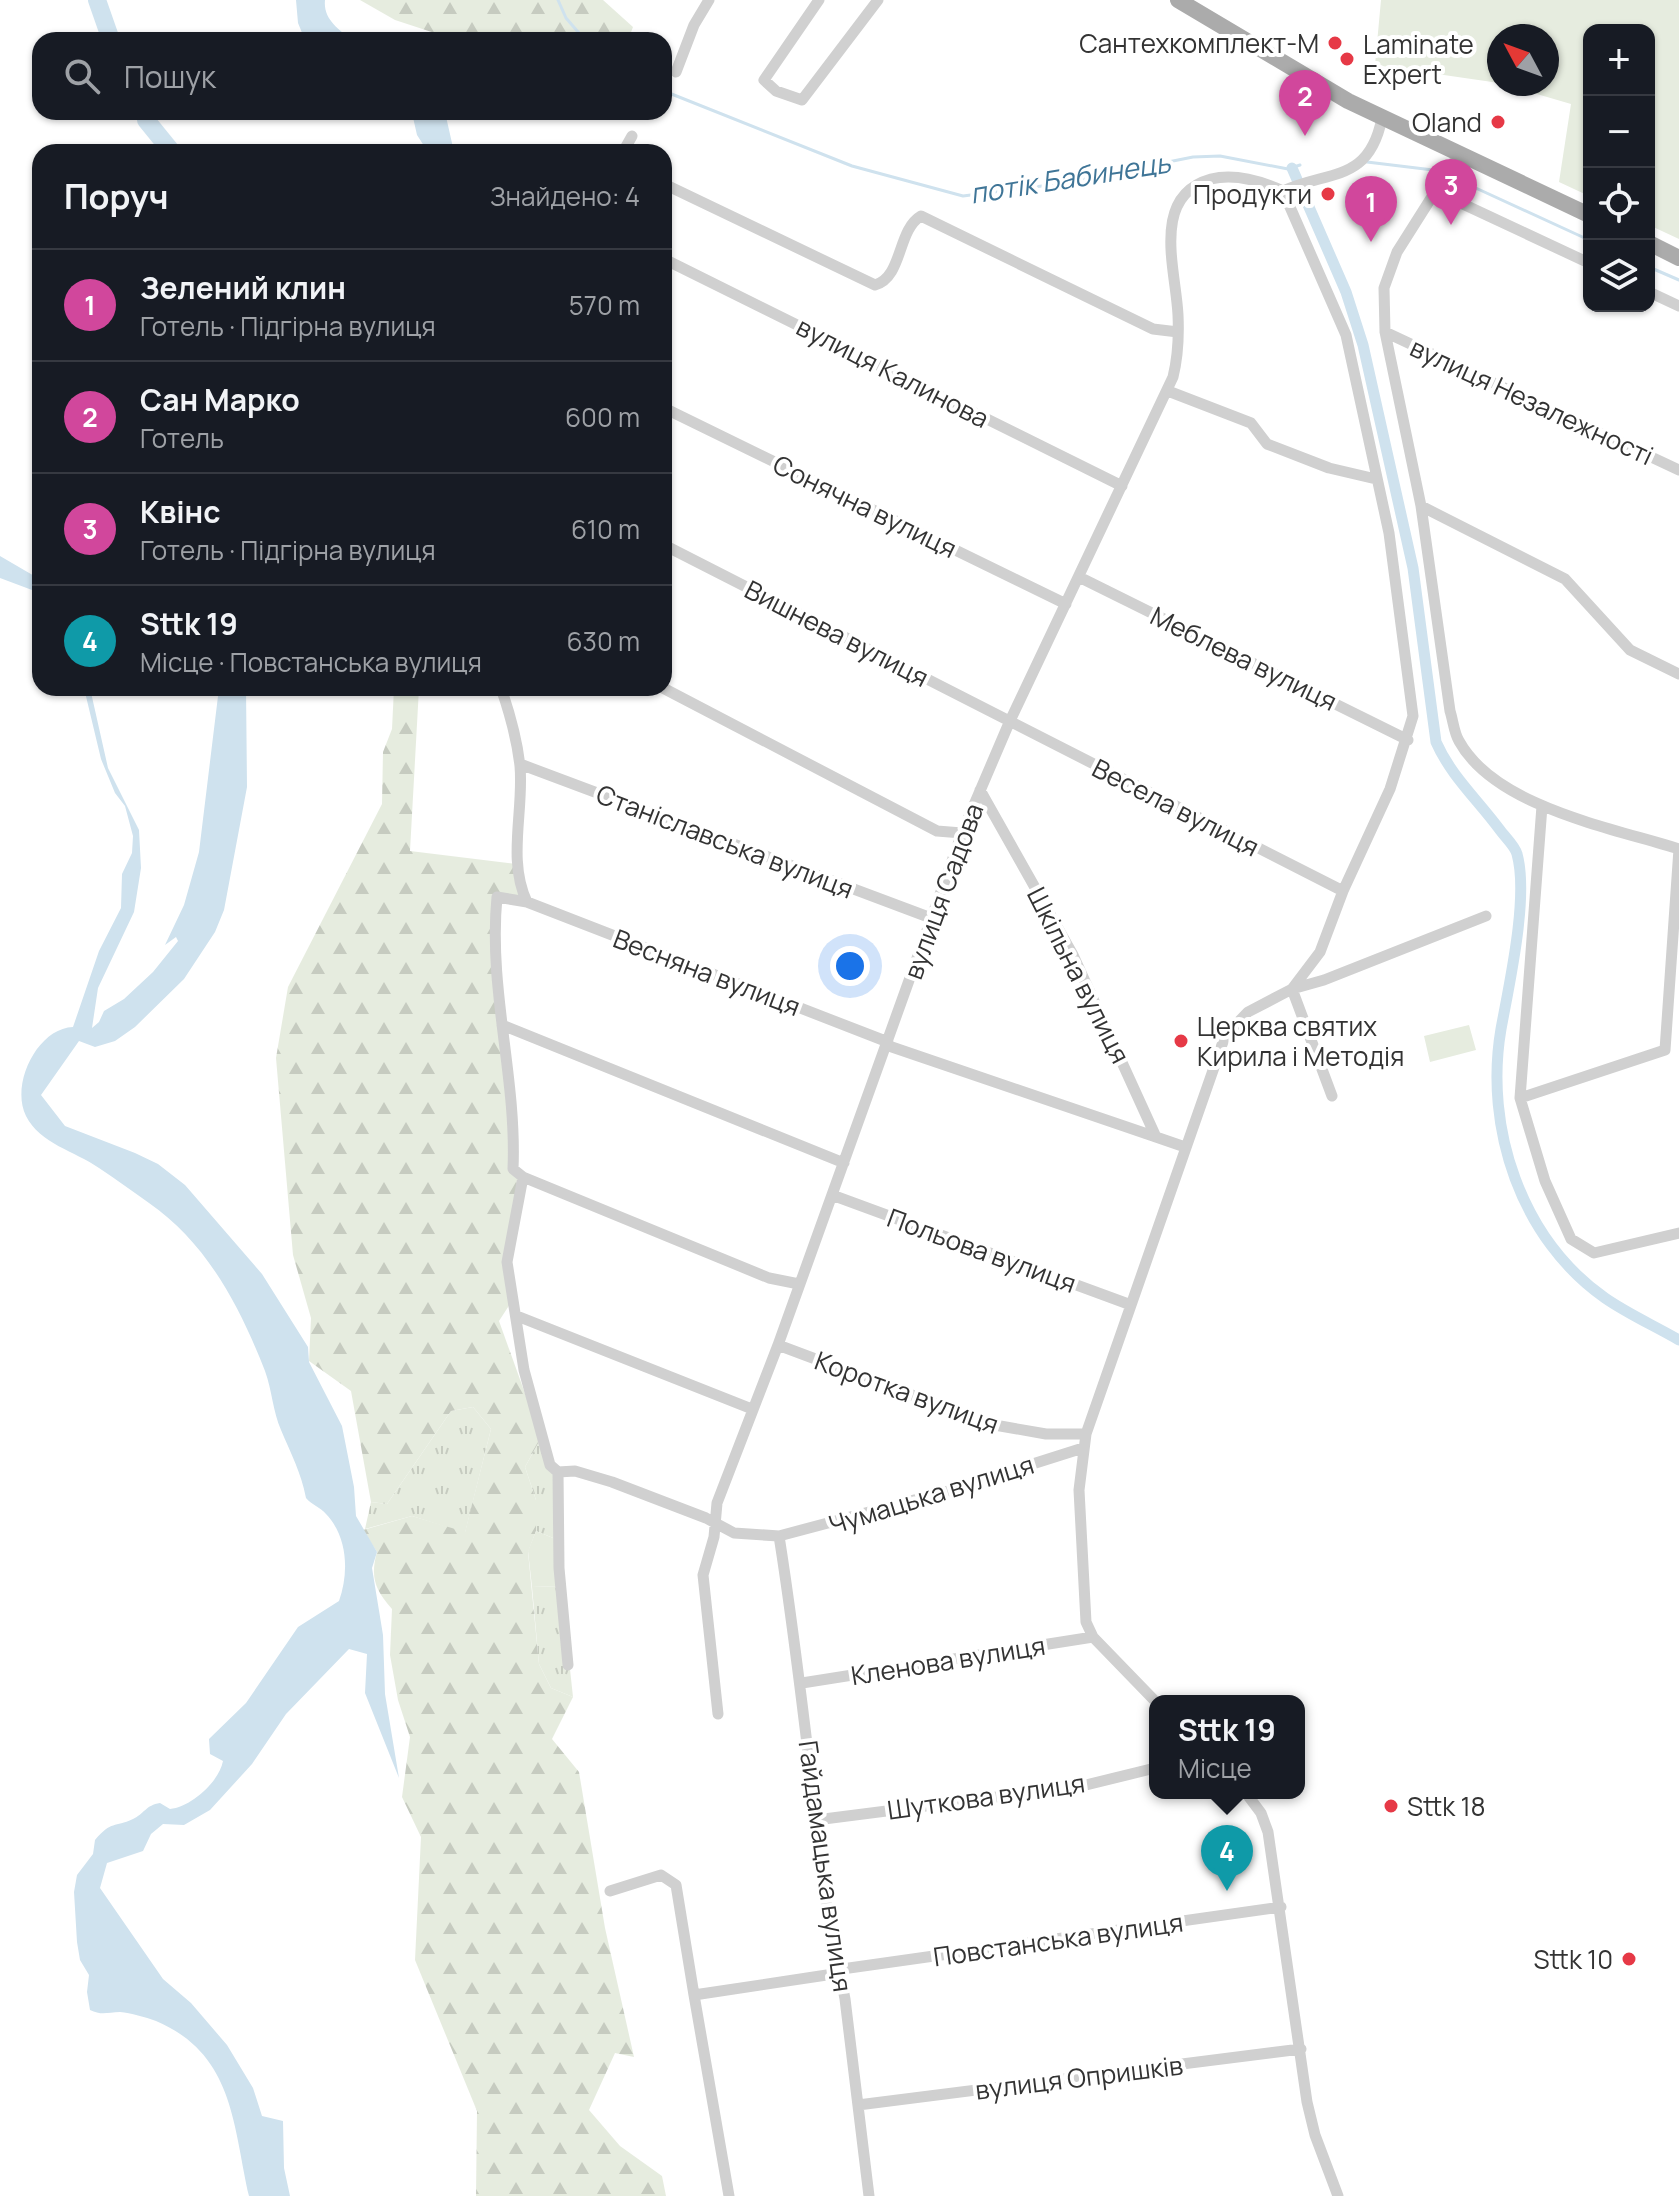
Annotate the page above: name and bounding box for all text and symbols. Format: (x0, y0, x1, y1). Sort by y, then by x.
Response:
north arrow (1487, 24, 1559, 96)
map controls (1583, 24, 1655, 312)
button: + (1583, 24, 1655, 96)
place label: Сантехкомплект-М (1079, 25, 1319, 61)
place label: Laminate Expert (1363, 26, 1474, 92)
search box (32, 32, 672, 120)
marker: Сантехкомплект-М (1326, 34, 1344, 52)
marker: Laminate Expert (1338, 50, 1356, 68)
icon: search (60, 54, 104, 98)
text: Пошук (124, 56, 216, 97)
pin: 2 (1279, 70, 1331, 136)
button: − (1583, 96, 1655, 168)
place label: Oland (1412, 104, 1482, 140)
marker: Oland (1489, 113, 1507, 131)
water label: потік Бабинець (967, 142, 1174, 212)
pin: 3 (1425, 159, 1477, 225)
button: locate (1583, 168, 1655, 240)
text: Поруч (64, 173, 168, 219)
place label: Продукти (1193, 176, 1312, 212)
pin: 1 (1345, 176, 1397, 242)
text: Знайдено: 4 (490, 178, 640, 214)
marker: Продукти (1319, 185, 1337, 203)
button: layers (1583, 240, 1655, 312)
text: Зелений клин (140, 267, 346, 308)
text: 1 (84, 287, 96, 323)
text: 570 m (569, 287, 640, 323)
text: Готель · Підгірна вулиця (140, 308, 436, 344)
street label: вулиця Калинова (791, 308, 995, 436)
street label: вулиця Незалежності (1405, 329, 1659, 473)
text: Сан Марко (140, 379, 300, 420)
text: 2 (82, 399, 98, 435)
text: 600 m (565, 399, 640, 435)
text: Готель (140, 420, 224, 456)
street label: Сонячна вулиця (767, 446, 963, 566)
text: Квінс (140, 491, 221, 532)
text: 3 (82, 511, 98, 547)
text: 610 m (571, 511, 640, 547)
text: Готель · Підгірна вулиця (140, 532, 436, 568)
street label: Вишнева вулиця (739, 571, 935, 695)
street label: Меблева вулиця (1145, 597, 1343, 719)
text: Sttk 19 (140, 603, 238, 644)
text: 4 (82, 623, 98, 659)
text: 630 m (566, 623, 640, 659)
text: Місце · Повстанська вулиця (140, 644, 482, 680)
street label: Весела вулиця (1086, 750, 1266, 864)
street label: Станіславська вулиця (591, 775, 859, 907)
street label: вулиця Садова (894, 798, 992, 984)
street label: Шкільна вулиця (1019, 881, 1139, 1069)
street label: Весняна вулиця (608, 920, 806, 1024)
your location (830, 946, 870, 986)
place label: Церква святих Кирила і Методія (1197, 1008, 1404, 1074)
marker: Церква святих Кирила і Методія (1172, 1032, 1190, 1050)
street label: Польова вулиця (883, 1199, 1081, 1301)
street label: Коротка вулиця (810, 1342, 1004, 1442)
street label: Чумацька вулиця (824, 1446, 1038, 1542)
street label: Кленова вулиця (848, 1627, 1048, 1693)
popup (1149, 1695, 1305, 1799)
text: Sttk 19 (1178, 1709, 1276, 1750)
street label: Гайдамацька вулиця (791, 1738, 861, 1994)
text: Місце (1178, 1750, 1252, 1786)
street label: Шуткова вулиця (885, 1764, 1087, 1828)
place label: Sttk 18 (1407, 1788, 1486, 1824)
marker: Sttk 18 (1382, 1797, 1400, 1815)
pin: 4 (1201, 1825, 1253, 1891)
street label: Повстанська вулиця (931, 1904, 1185, 1974)
place label: Sttk 10 (1534, 1941, 1613, 1977)
marker: Sttk 10 (1620, 1950, 1638, 1968)
street label: вулиця Опришків (973, 2046, 1185, 2108)

